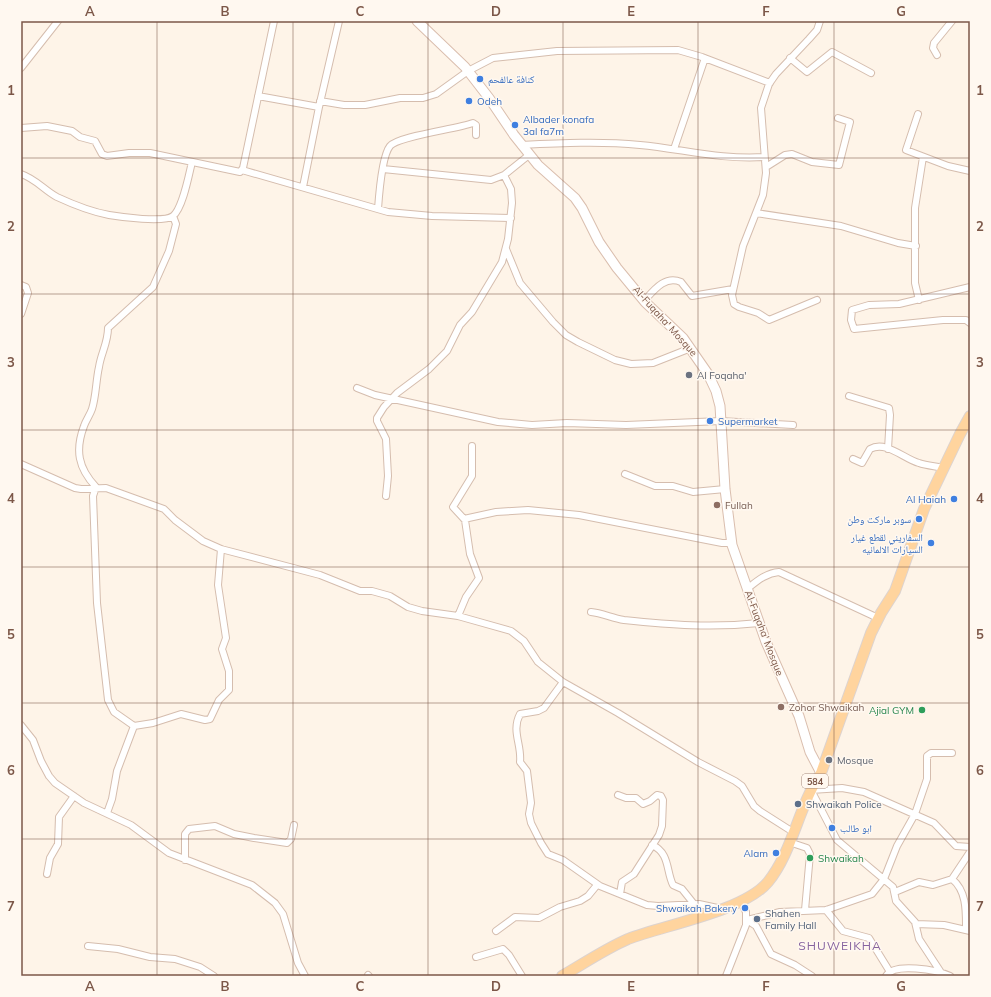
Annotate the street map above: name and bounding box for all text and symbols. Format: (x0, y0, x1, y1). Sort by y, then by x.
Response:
text: A (85, 3, 95, 19)
text: B (221, 3, 230, 19)
text: C (356, 3, 365, 19)
text: D (491, 3, 501, 19)
text: E (627, 3, 635, 19)
text: F (762, 3, 770, 19)
text: G (896, 3, 906, 19)
place label: كنافة عالفحم (488, 73, 534, 87)
marker: كنافة عالفحم (475, 74, 485, 84)
text: 1 (7, 82, 15, 98)
text: 1 (976, 82, 984, 98)
place label: Odeh (477, 95, 502, 108)
marker: Odeh (464, 96, 474, 106)
place label: Albader konafa 3al fa7m (523, 113, 594, 138)
marker: Albader konafa 3al fa7m (510, 120, 520, 130)
text: 2 (7, 218, 15, 234)
text: 2 (976, 218, 984, 234)
street label: Al-Fuqaha' Mosque (630, 283, 700, 359)
text: 3 (7, 354, 15, 370)
text: 3 (976, 354, 984, 370)
place label: Al Foqaha' (697, 369, 747, 382)
marker: Al Foqaha' (684, 370, 694, 380)
place label: Supermarket (718, 415, 778, 428)
marker: Supermarket (705, 416, 715, 426)
text: 4 (7, 490, 15, 506)
text: 4 (976, 490, 984, 506)
place label: Al Haiah (906, 493, 946, 506)
marker: Al Haiah (949, 494, 959, 504)
place label: Fullah (725, 499, 753, 512)
marker: Fullah (712, 500, 722, 510)
place label: سوبر ماركت وطن (847, 513, 911, 526)
marker: سوبر ماركت وطن (914, 514, 924, 524)
place label: السفاريني لقطع غيار السيارات الالمانيه (850, 531, 923, 556)
marker: السفاريني لقطع غيار السيارات الالمانيه (926, 538, 936, 548)
street label: Al-Fuqaha' Mosque (742, 588, 786, 678)
text: 5 (7, 626, 15, 642)
text: 5 (976, 626, 984, 642)
place label: Zohor Shwaikah (789, 701, 864, 714)
marker: Zohor Shwaikah (776, 702, 786, 712)
place label: Ajial GYM (869, 704, 914, 717)
marker: Ajial GYM (917, 705, 927, 715)
place label: Mosque (837, 754, 873, 767)
marker: Mosque (824, 755, 834, 765)
text: 6 (7, 762, 15, 778)
text: 6 (976, 762, 984, 778)
road number: 584 (802, 774, 828, 788)
place label: Shwaikah Police (806, 798, 882, 811)
marker: Shwaikah Police (793, 799, 803, 809)
place label: ابو طالب (840, 822, 872, 835)
marker: ابو طالب (827, 823, 837, 833)
place label: Alam (743, 847, 768, 860)
marker: Alam (771, 848, 781, 858)
place label: Shwaikah (818, 852, 864, 865)
marker: Shwaikah (805, 853, 815, 863)
text: 7 (7, 898, 15, 914)
text: 7 (976, 898, 984, 914)
place label: Shwaikah Bakery (656, 902, 738, 915)
marker: Shwaikah Bakery (740, 903, 750, 913)
place label: Shahen Family Hall (765, 907, 816, 932)
marker: Shahen Family Hall (752, 914, 762, 924)
district label: SHUWEIKHA (798, 938, 882, 953)
text: A (85, 978, 95, 994)
text: B (221, 978, 230, 994)
text: C (356, 978, 365, 994)
text: D (491, 978, 501, 994)
text: E (627, 978, 635, 994)
text: F (762, 978, 770, 994)
text: G (896, 978, 906, 994)

